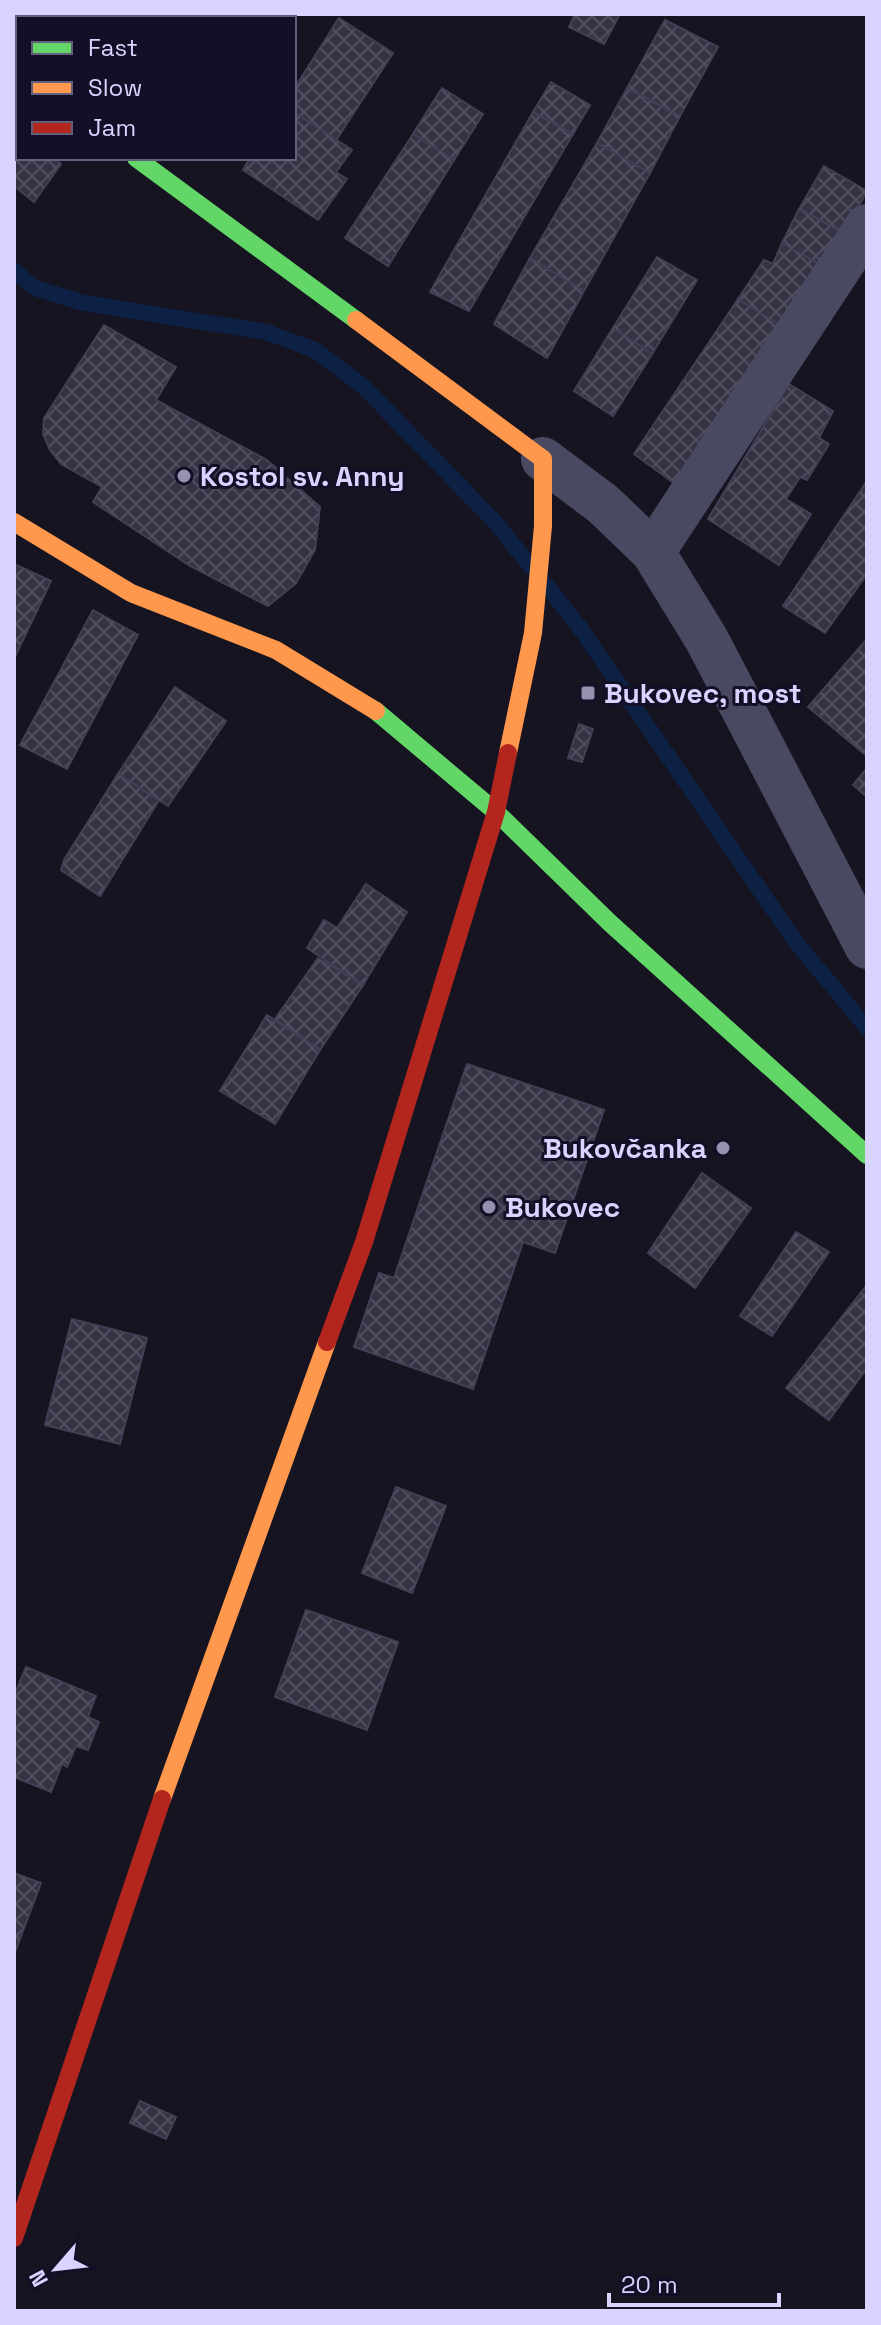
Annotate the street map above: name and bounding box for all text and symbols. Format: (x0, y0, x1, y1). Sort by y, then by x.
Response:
legend (16, 16, 296, 160)
text: Fast (88, 32, 138, 63)
text: Slow (88, 72, 142, 103)
text: Jam (88, 112, 136, 143)
place label: Kostol sv. Anny (200, 458, 405, 494)
marker: Kostol sv. Anny (175, 467, 193, 485)
place label: Bukovec, most (604, 675, 802, 711)
marker: Bukovec, most (579, 684, 597, 702)
place label: Bukovčanka (543, 1130, 707, 1166)
marker: Bukovčanka (714, 1139, 732, 1157)
place label: Bukovec (505, 1189, 620, 1225)
marker: Bukovec (480, 1198, 498, 1216)
north arrow (16, 2229, 96, 2309)
scale bar (609, 2257, 779, 2307)
text: N (23, 2265, 54, 2291)
text: 20 m (621, 2269, 678, 2300)

